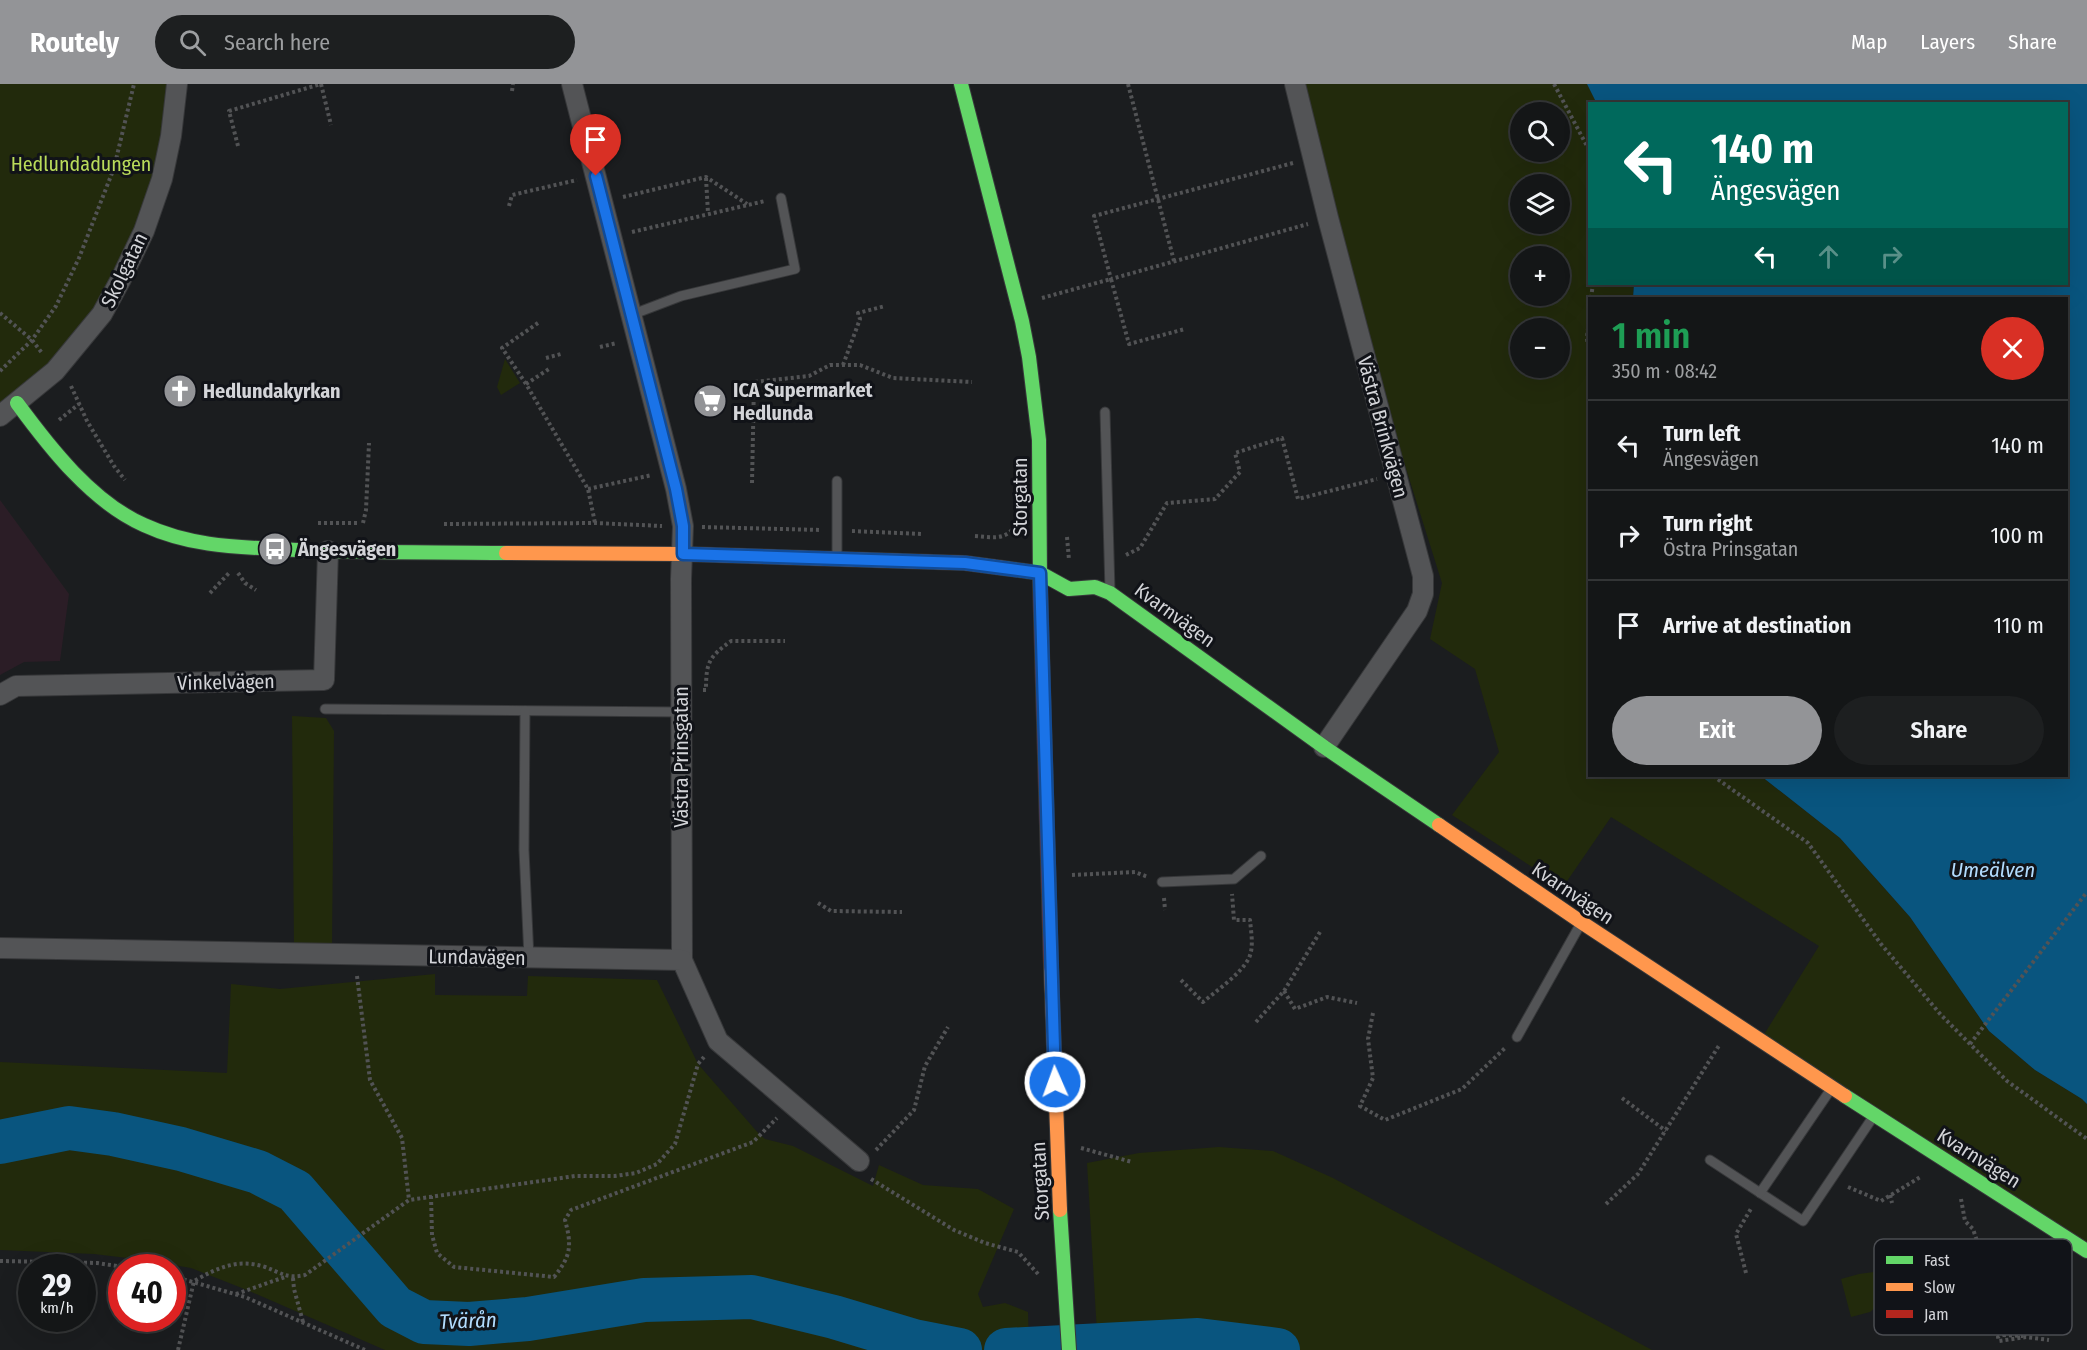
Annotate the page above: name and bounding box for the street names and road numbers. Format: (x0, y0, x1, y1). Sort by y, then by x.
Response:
street label: Skolgatan (96, 229, 152, 311)
street label: Västra Brinkvägen (1353, 354, 1413, 500)
street label: Storgatan (1008, 458, 1032, 536)
street label: Kvarnvägen (1130, 578, 1220, 652)
street label: Vinkelvägen (177, 669, 275, 695)
street label: Västra Prinsgatan (669, 686, 693, 828)
street label: Kvarnvägen (1527, 857, 1619, 929)
street label: Lundavägen (428, 944, 526, 970)
street label: Kvarnvägen (1933, 1123, 2025, 1193)
street label: Storgatan (1026, 1141, 1054, 1221)

